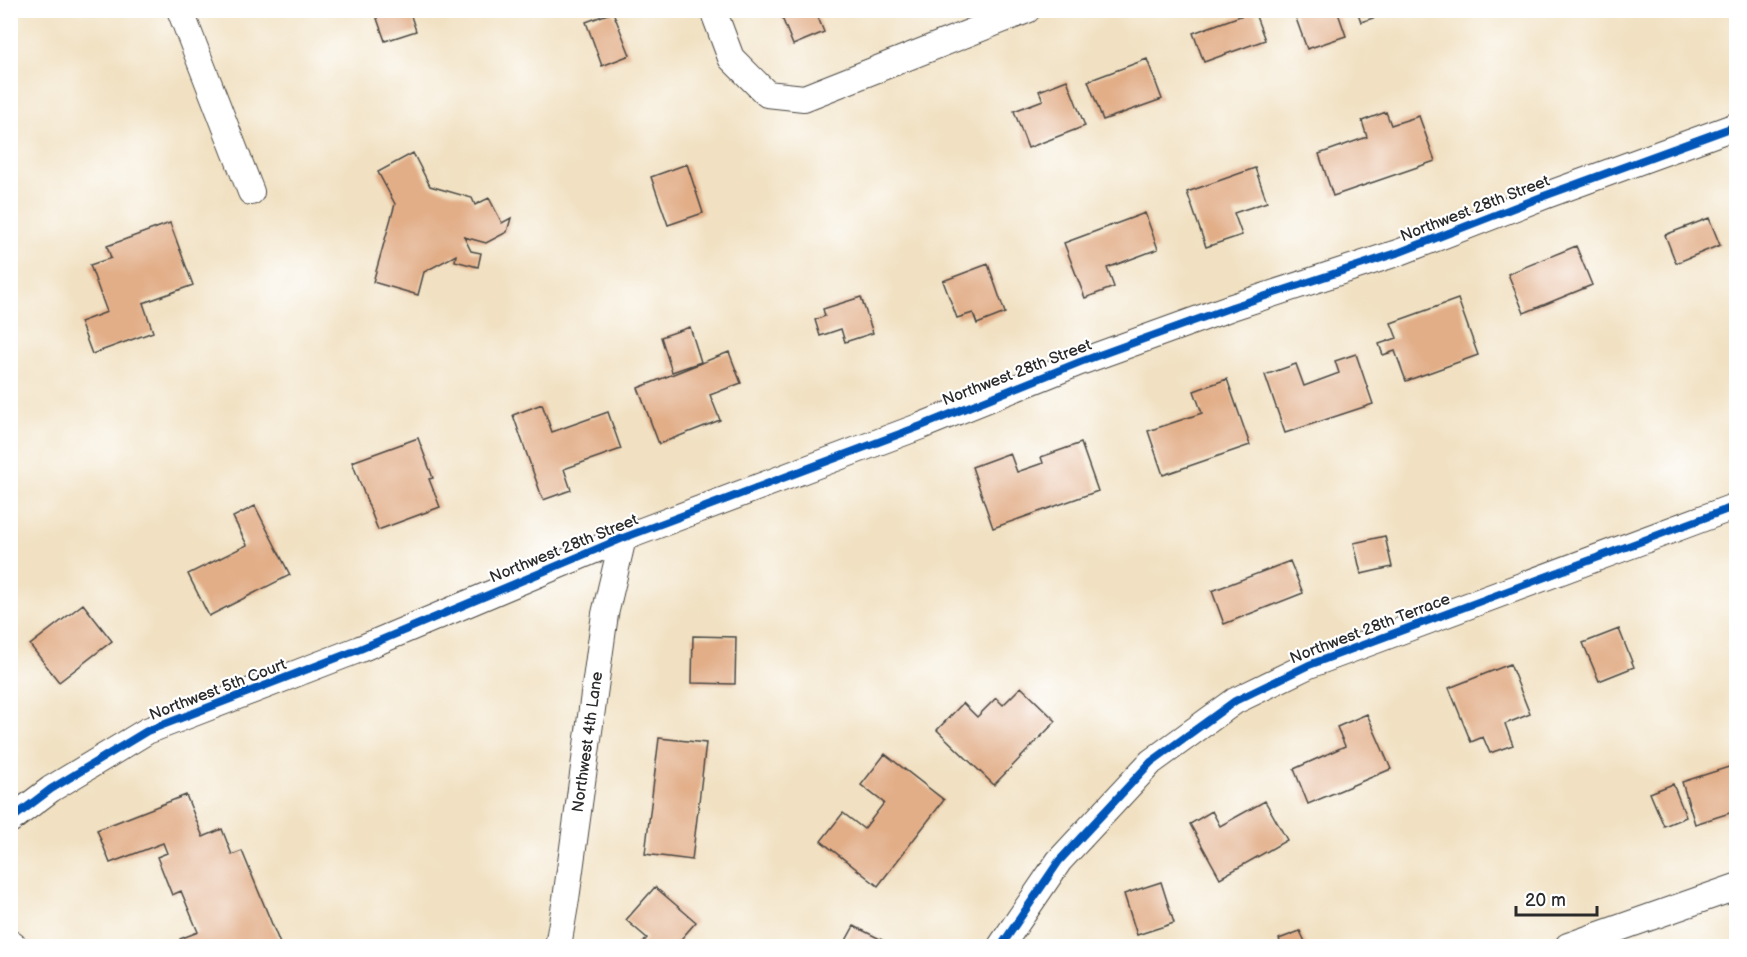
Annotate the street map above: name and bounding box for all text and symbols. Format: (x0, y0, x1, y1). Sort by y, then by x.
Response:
street label: Northwest 28th Street (1398, 172, 1552, 246)
street label: Northwest 28th Street (940, 336, 1094, 410)
street label: Northwest 28th Street (487, 510, 641, 587)
street label: Northwest 28th Terrace (1287, 589, 1453, 668)
street label: Northwest 5th Court (147, 655, 289, 725)
street label: Northwest 4th Lane (569, 670, 607, 814)
scale bar (1516, 879, 1597, 917)
text: 20 m (1525, 890, 1566, 911)

